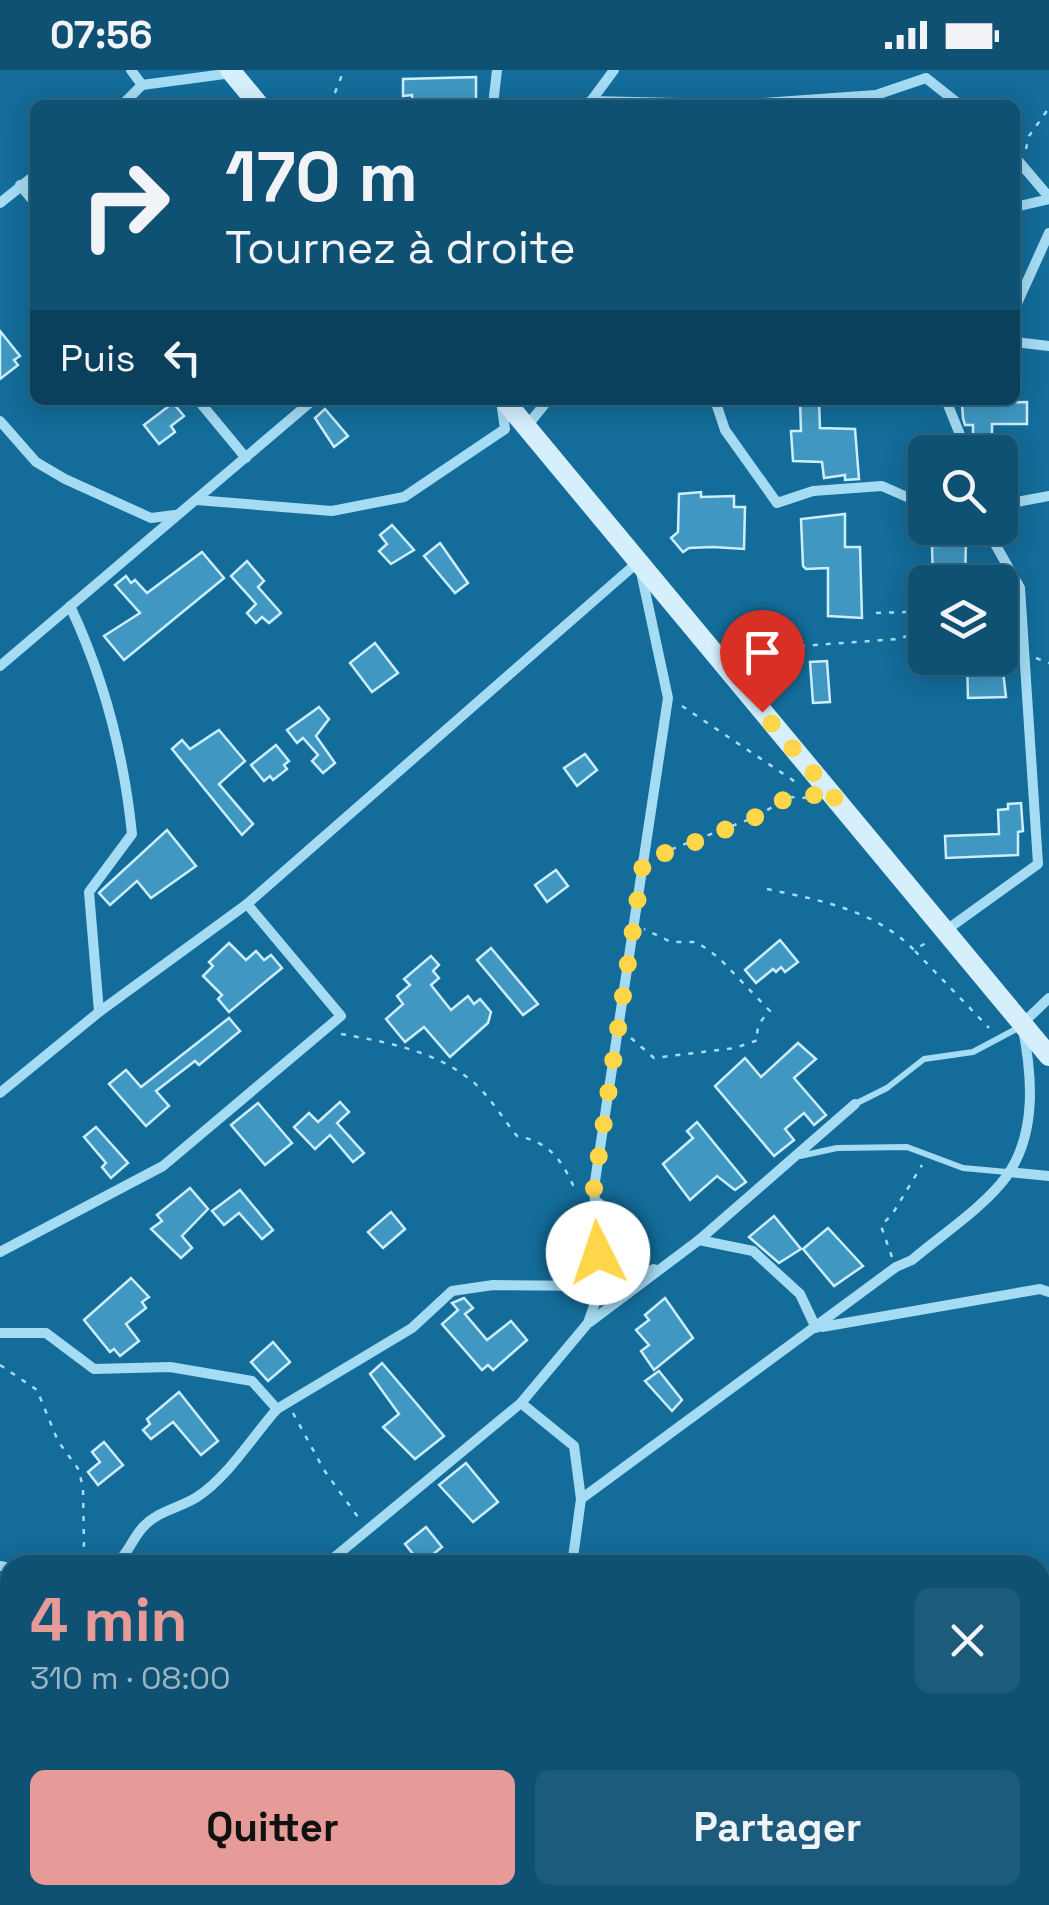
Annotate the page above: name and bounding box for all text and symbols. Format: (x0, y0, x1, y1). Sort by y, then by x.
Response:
text: 07:56 (50, 11, 153, 59)
text: 170 m (225, 132, 418, 221)
icon: right (60, 140, 190, 270)
text: Tournez à droite (225, 219, 576, 276)
icon: left (155, 330, 210, 385)
text: Puis (60, 334, 135, 382)
map controls (908, 435, 1018, 675)
button: search (908, 435, 1018, 545)
button: layers (908, 565, 1018, 675)
pin (720, 610, 805, 713)
icon: arrive (735, 625, 790, 680)
position arrow (546, 1201, 650, 1305)
text: 4 min (30, 1582, 188, 1659)
button: close (915, 1588, 1020, 1693)
text: 310 m · 08:00 (30, 1658, 231, 1698)
button: Quitter (30, 1770, 515, 1885)
button: Partager (535, 1770, 1020, 1885)

